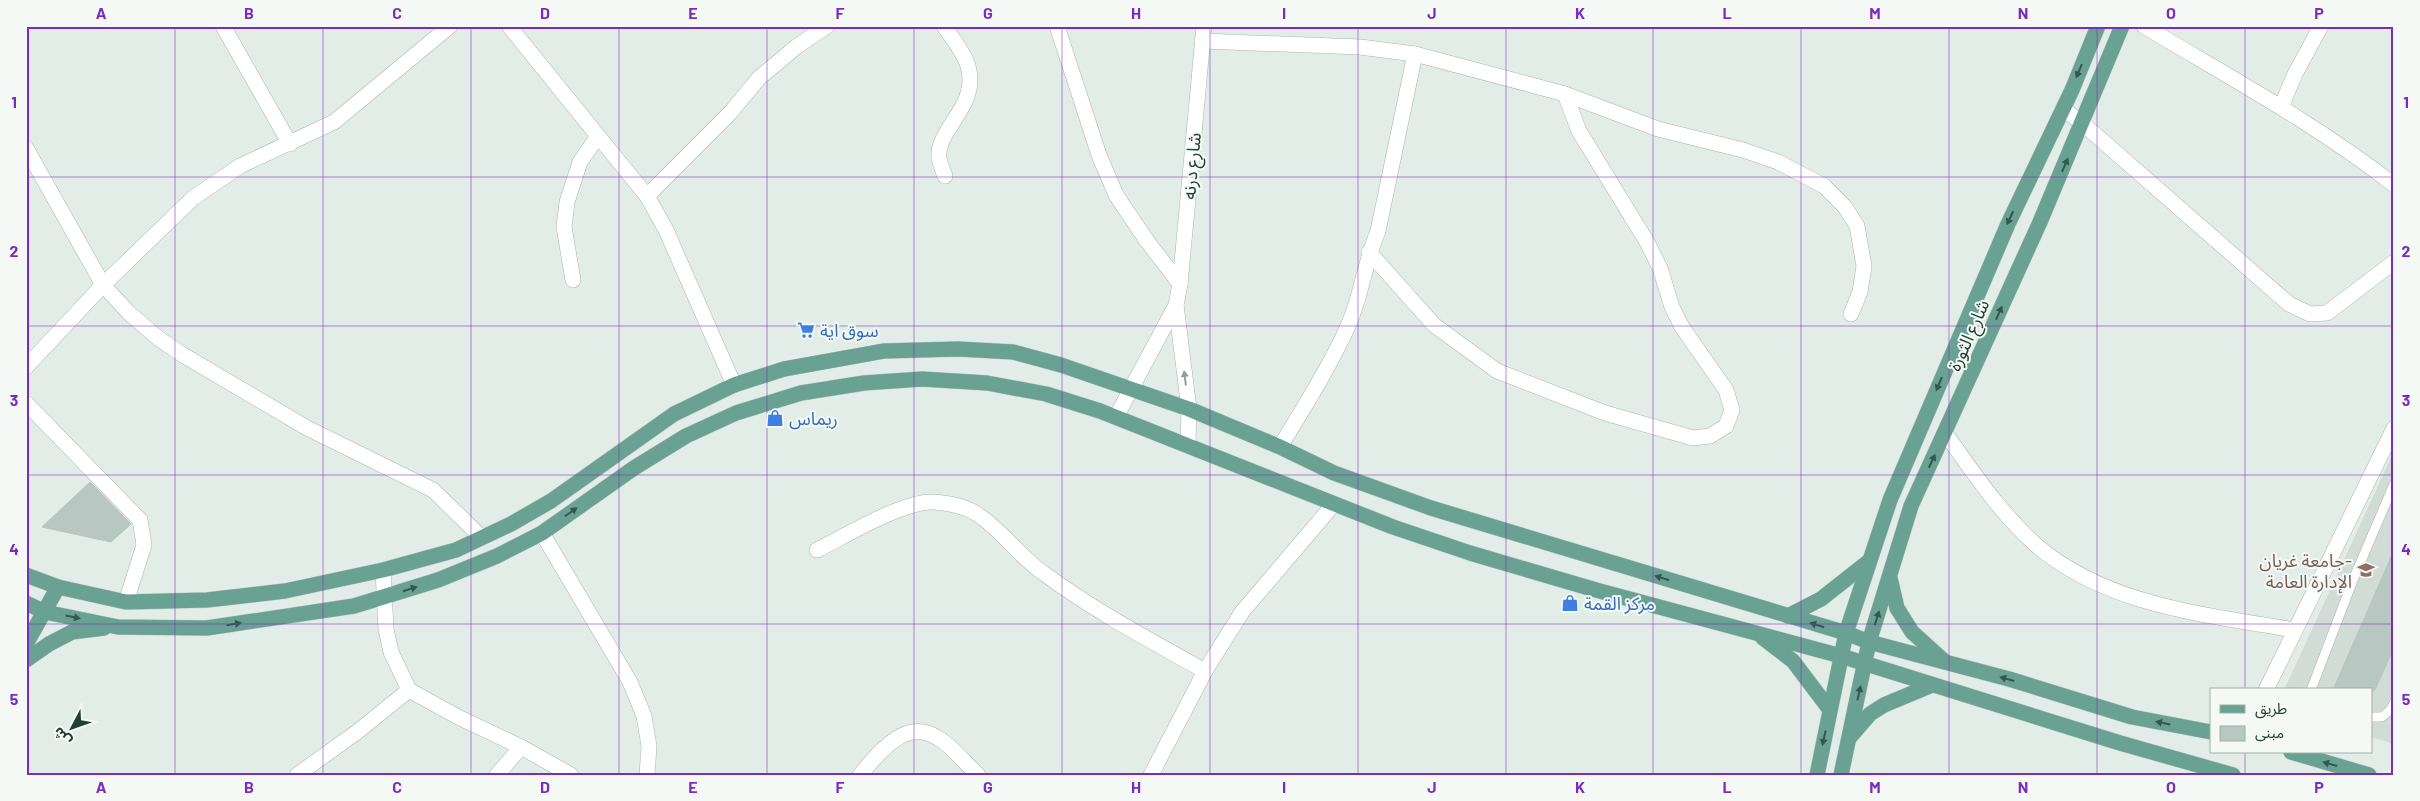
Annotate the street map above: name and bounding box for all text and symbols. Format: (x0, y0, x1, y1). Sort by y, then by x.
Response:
text: A (96, 3, 107, 22)
text: B (244, 3, 254, 22)
text: C (392, 3, 402, 22)
text: D (540, 3, 550, 22)
text: E (688, 3, 698, 22)
text: F (836, 3, 845, 22)
text: G (983, 3, 993, 22)
text: H (1131, 3, 1141, 22)
text: I (1282, 3, 1286, 22)
text: J (1427, 3, 1437, 22)
text: K (1575, 3, 1585, 22)
text: L (1722, 3, 1732, 22)
text: M (1869, 3, 1881, 22)
text: N (2018, 3, 2028, 22)
text: O (2166, 3, 2176, 22)
text: P (2314, 3, 2324, 22)
one-way arrow (2075, 64, 2083, 78)
text: 1 (11, 92, 17, 111)
text: 1 (2403, 92, 2409, 111)
street label: شارع درنه (1177, 132, 1209, 201)
one-way arrow (2061, 158, 2069, 172)
one-way arrow (2006, 211, 2014, 225)
text: 2 (10, 241, 19, 260)
text: 2 (2402, 241, 2411, 260)
street label: شارع الثورة (1942, 296, 1997, 376)
one-way arrow (1995, 306, 2003, 320)
place label: سوق اية (820, 319, 879, 342)
supermarket icon: سوق اية (796, 320, 816, 340)
one-way arrow (1181, 370, 1189, 386)
one-way arrow (1935, 377, 1943, 391)
text: 3 (10, 390, 18, 409)
text: 3 (2402, 390, 2410, 409)
place label: ريماس (789, 407, 838, 430)
shop icon: ريماس (765, 408, 785, 428)
one-way arrow (1928, 454, 1936, 468)
one-way arrow (565, 507, 578, 517)
text: 4 (9, 539, 19, 558)
text: 4 (2401, 539, 2411, 558)
place label: جامعة غريان- الإدارة العامة (2259, 549, 2352, 594)
school or university icon: جامعة غريان- الإدارة العامة (2356, 560, 2376, 580)
one-way arrow (1654, 573, 1669, 581)
one-way arrow (402, 584, 417, 592)
place label: مركز القمة (1584, 592, 1655, 615)
shop icon: مركز القمة (1560, 593, 1580, 613)
one-way arrow (1874, 610, 1882, 625)
one-way arrow (65, 613, 80, 621)
one-way arrow (226, 620, 242, 628)
one-way arrow (1810, 620, 1825, 628)
one-way arrow (2000, 675, 2015, 683)
one-way arrow (1855, 685, 1863, 700)
legend (2210, 688, 2372, 754)
text: 5 (10, 689, 19, 708)
text: 5 (2402, 689, 2411, 708)
text: طريق (2255, 699, 2287, 719)
north arrow (48, 704, 98, 754)
one-way arrow (2155, 719, 2171, 727)
text: مبنى (2255, 723, 2284, 742)
text: ش (49, 724, 75, 750)
one-way arrow (1820, 730, 1828, 745)
one-way arrow (2323, 759, 2338, 767)
text: A (96, 777, 107, 796)
text: B (244, 777, 254, 796)
text: C (392, 777, 402, 796)
text: D (540, 777, 550, 796)
text: E (688, 777, 698, 796)
text: F (836, 777, 845, 796)
text: G (983, 777, 993, 796)
text: H (1131, 777, 1141, 796)
text: I (1282, 777, 1286, 796)
text: J (1427, 777, 1437, 796)
text: K (1575, 777, 1585, 796)
text: L (1722, 777, 1732, 796)
text: M (1869, 777, 1881, 796)
text: N (2018, 777, 2028, 796)
text: O (2166, 777, 2176, 796)
text: P (2314, 777, 2324, 796)

